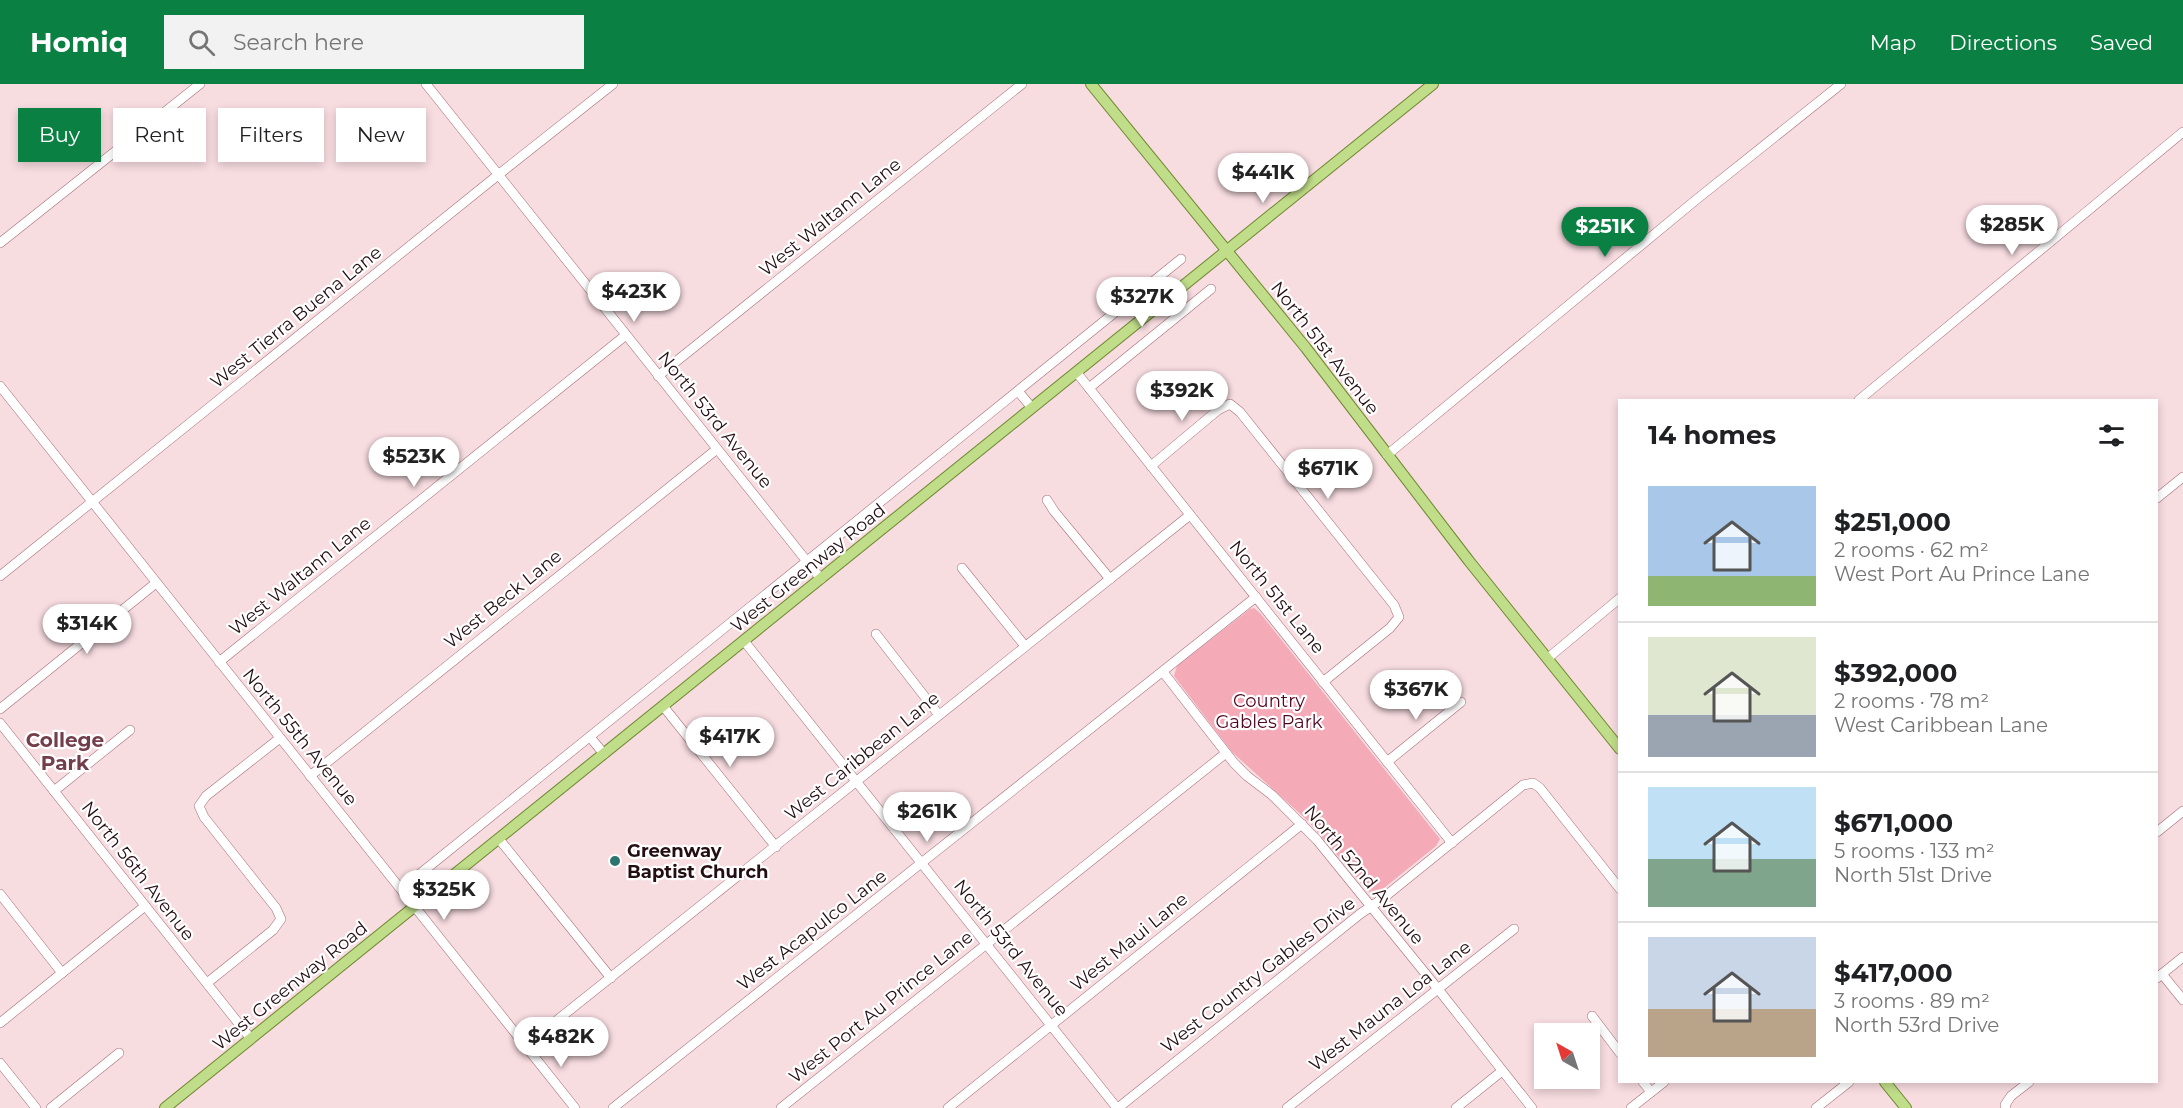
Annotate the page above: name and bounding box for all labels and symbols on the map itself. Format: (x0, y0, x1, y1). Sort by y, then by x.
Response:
street label: West Waltann Lane (755, 153, 905, 281)
pin: $441K (1221, 153, 1305, 204)
pin: $285K (1970, 205, 2054, 256)
pin: $251K (1563, 207, 1647, 258)
street label: West Tierra Buena Lane (206, 241, 386, 393)
pin: $423K (592, 272, 676, 323)
pin: $327K (1100, 277, 1184, 328)
street label: North 51st Avenue (1266, 277, 1384, 419)
street label: North 53rd Avenue (653, 347, 777, 493)
pin: $392K (1140, 371, 1224, 422)
pin: $523K (372, 437, 456, 488)
pin: $671K (1286, 449, 1370, 500)
street label: West Greenway Road (726, 499, 890, 637)
street label: West Waltann Lane (225, 512, 375, 640)
street label: North 51st Lane (1225, 536, 1329, 658)
street label: West Beck Lane (440, 545, 566, 653)
pin: $314K (45, 604, 129, 655)
street label: North 55th Avenue (238, 664, 362, 810)
pin: $367K (1374, 670, 1458, 721)
street label: West Caribbean Lane (780, 687, 944, 825)
park label: Country Gables Park (1215, 690, 1323, 733)
pin: $417K (688, 717, 772, 768)
district label: College Park (26, 728, 104, 775)
pin: $261K (885, 792, 969, 843)
street label: North 56th Avenue (77, 797, 199, 945)
street label: North 52nd Avenue (1299, 801, 1429, 949)
place label: Greenway Baptist Church (627, 840, 768, 883)
marker: Greenway Baptist Church (608, 854, 622, 868)
street label: West Acapulco Lane (733, 865, 891, 995)
pin: $325K (402, 870, 486, 921)
street label: North 53rd Avenue (949, 875, 1073, 1021)
street label: West Maui Lane (1066, 888, 1192, 996)
street label: West Country Gables Drive (1156, 892, 1360, 1058)
street label: West Greenway Road (208, 917, 372, 1055)
street label: West Port Au Prince Lane (785, 926, 977, 1088)
street label: West Mauna Loa Lane (1305, 936, 1475, 1076)
pin: $482K (519, 1017, 603, 1068)
north arrow (1534, 1023, 1600, 1089)

